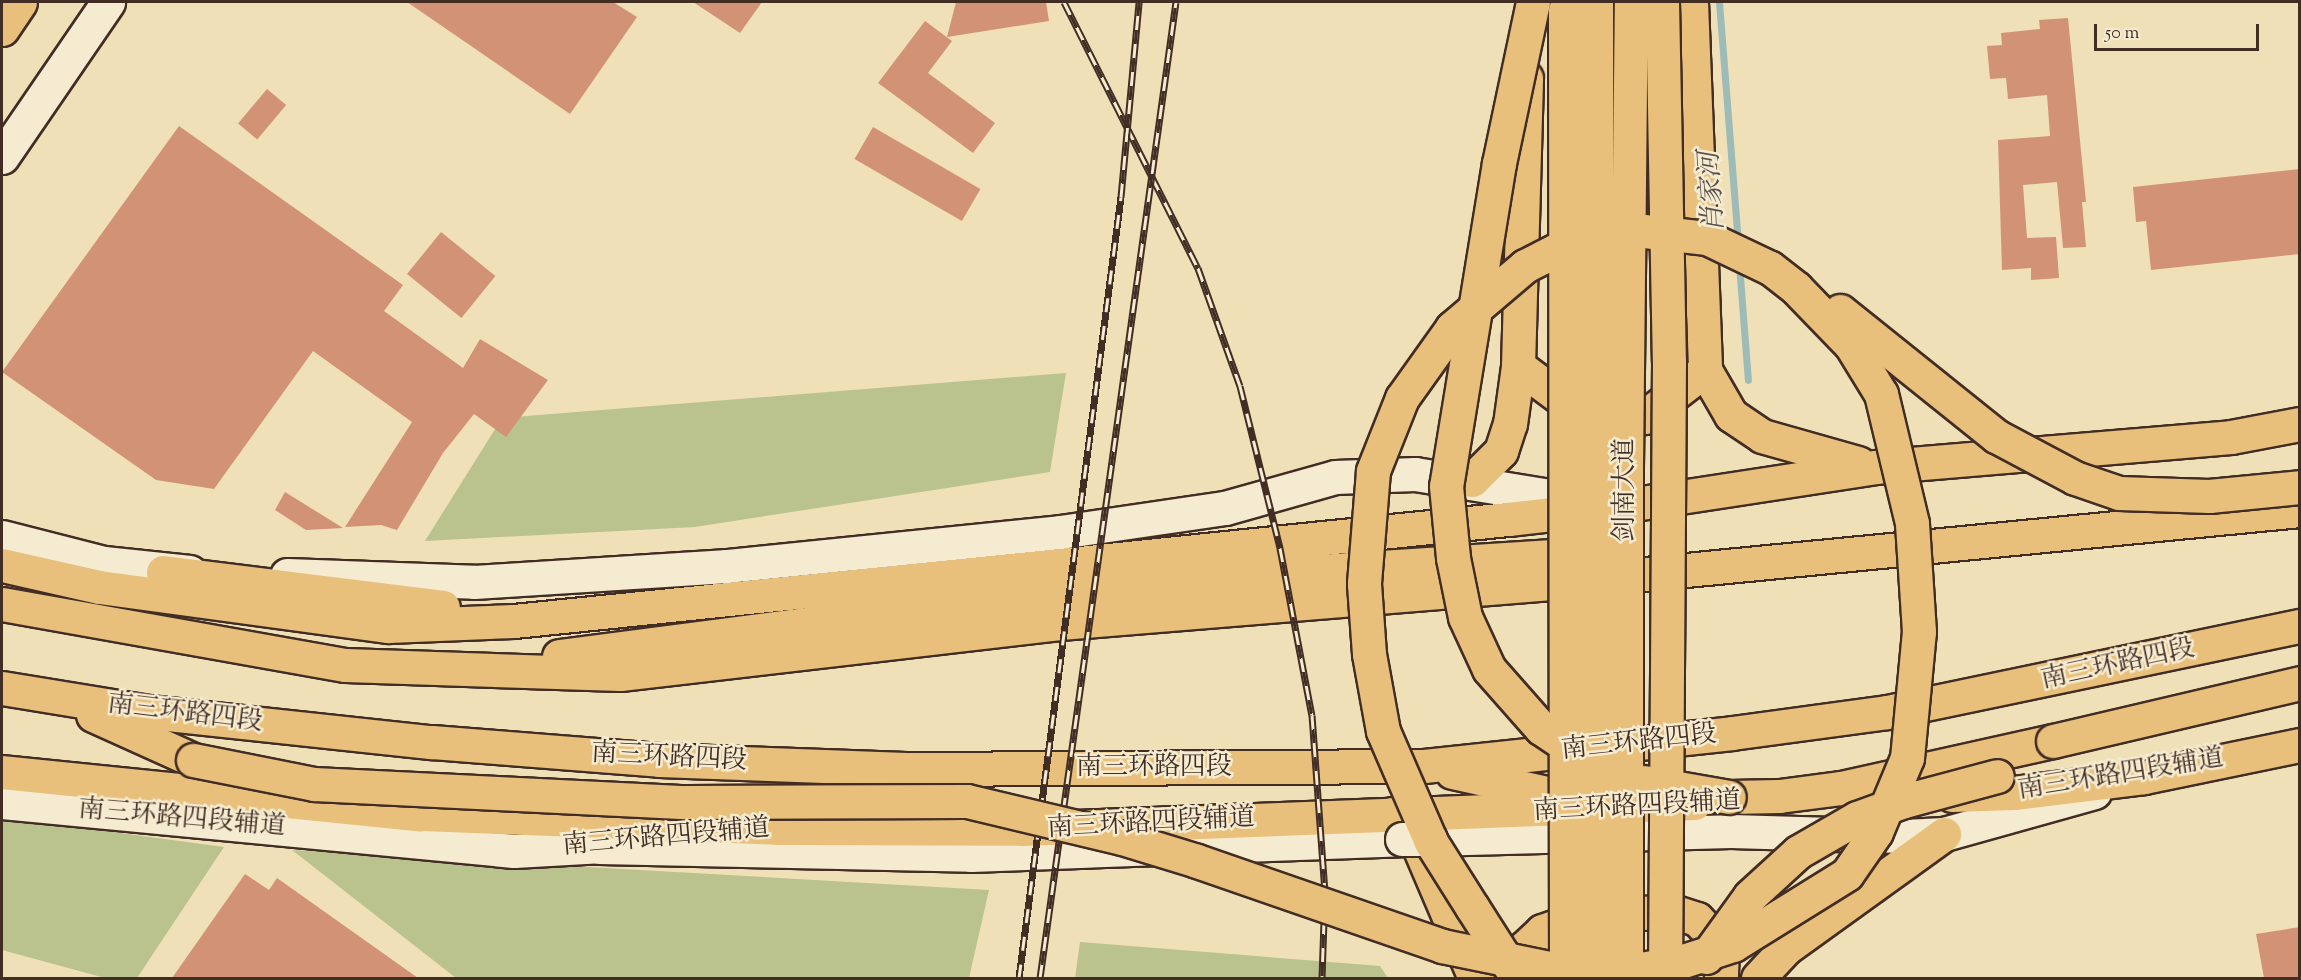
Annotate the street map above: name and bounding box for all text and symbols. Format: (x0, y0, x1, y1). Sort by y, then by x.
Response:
scale bar (2097, 12, 2262, 50)
text: 50 m (2105, 21, 2139, 47)
water label: 肖家河 (1694, 150, 1732, 234)
street label: 剑南大道 (1610, 438, 1642, 542)
street label: 南三环路四段 (2038, 634, 2198, 696)
street label: 南三环路四段 (106, 689, 264, 739)
street label: 南三环路四段 (1560, 719, 1718, 767)
street label: 南三环路四段 (590, 738, 748, 778)
street label: 南三环路四段辅道 (2016, 743, 2226, 807)
street label: 南三环路四段 (1076, 752, 1232, 784)
street label: 南三环路四段辅道 (1532, 786, 1742, 828)
street label: 南三环路四段辅道 (77, 794, 287, 844)
street label: 南三环路四段辅道 (1046, 803, 1256, 845)
street label: 南三环路四段辅道 (561, 813, 771, 863)

